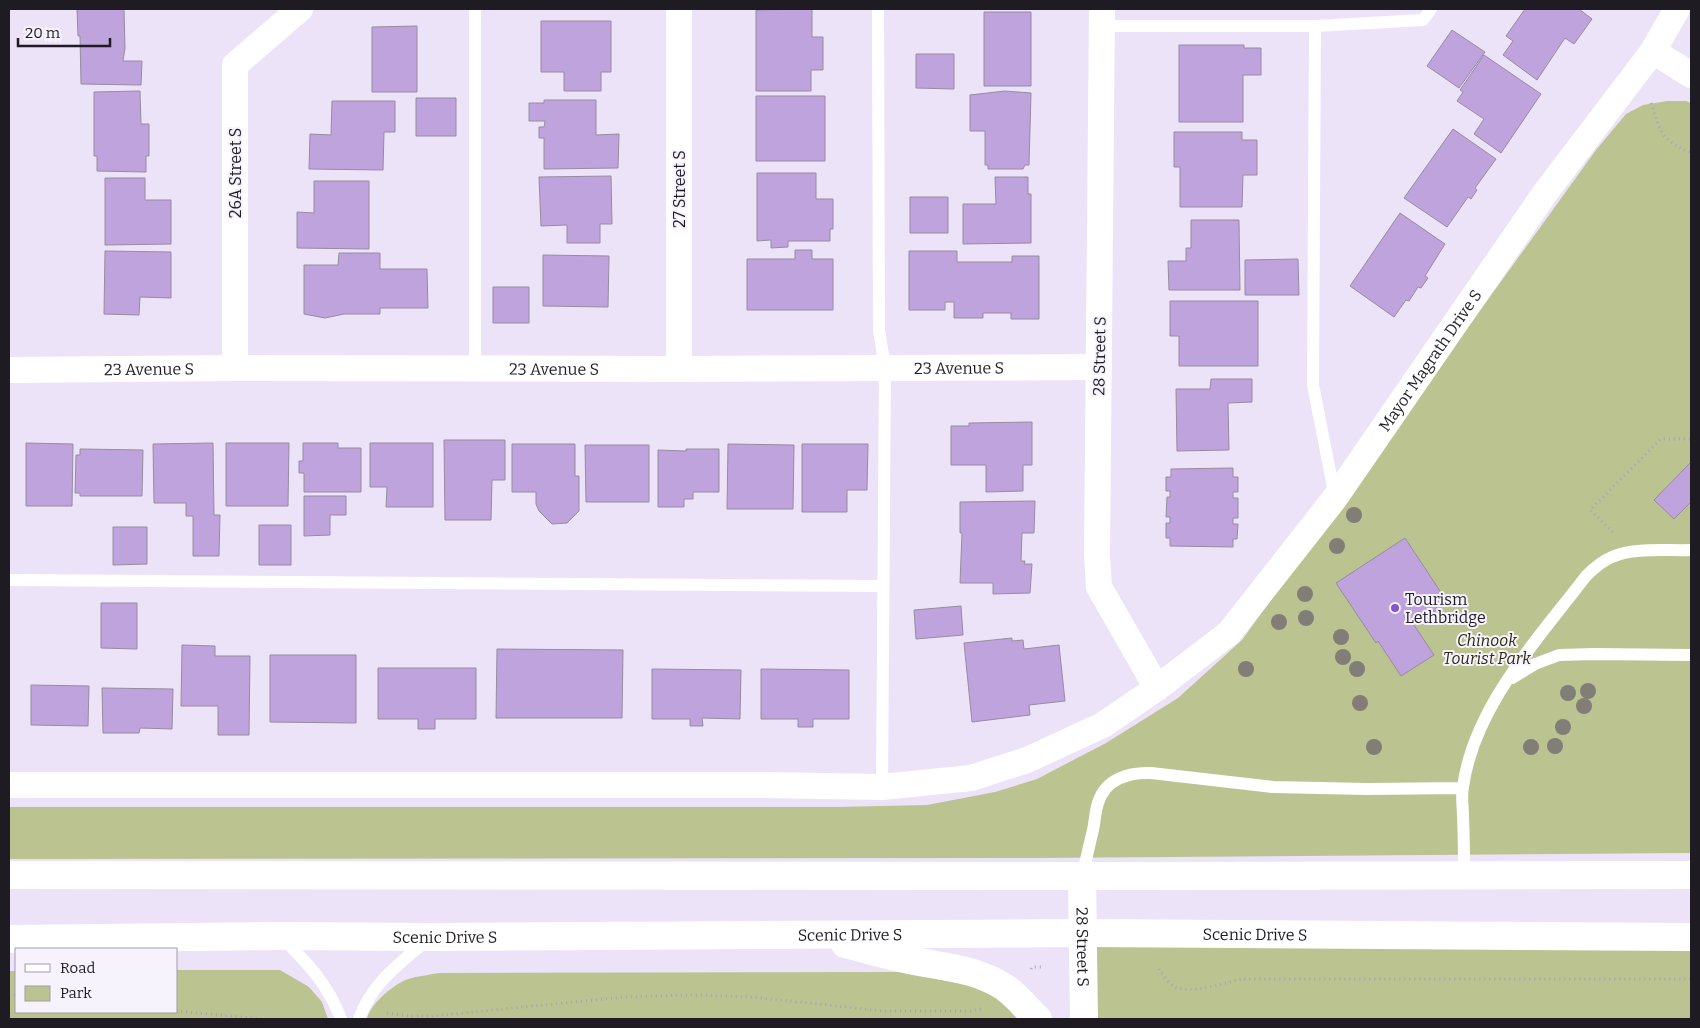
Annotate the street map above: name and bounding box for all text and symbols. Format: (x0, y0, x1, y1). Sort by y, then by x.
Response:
scale bar (18, 15, 110, 47)
text: 20 m (25, 24, 61, 42)
street label: 26A Street S (226, 128, 245, 218)
street label: 27 Street S (670, 150, 689, 228)
street label: Mayor Magrath Drive S (1375, 286, 1486, 435)
street label: 28 Street S (1089, 316, 1110, 396)
street label: 23 Avenue S (914, 358, 1004, 378)
street label: 23 Avenue S (104, 359, 194, 379)
street label: 23 Avenue S (509, 360, 599, 379)
place label: Tourism Lethbridge (1405, 590, 1486, 627)
marker: Tourism Lethbridge (1389, 602, 1401, 614)
park label: Chinook Tourist Park (1443, 631, 1531, 668)
street label: 28 Street S (1072, 907, 1093, 987)
street label: Scenic Drive S (798, 925, 902, 945)
street label: Scenic Drive S (1203, 925, 1307, 944)
street label: Scenic Drive S (393, 928, 497, 947)
legend (15, 948, 178, 1013)
text: Road (60, 959, 95, 977)
text: Park (60, 984, 92, 1002)

